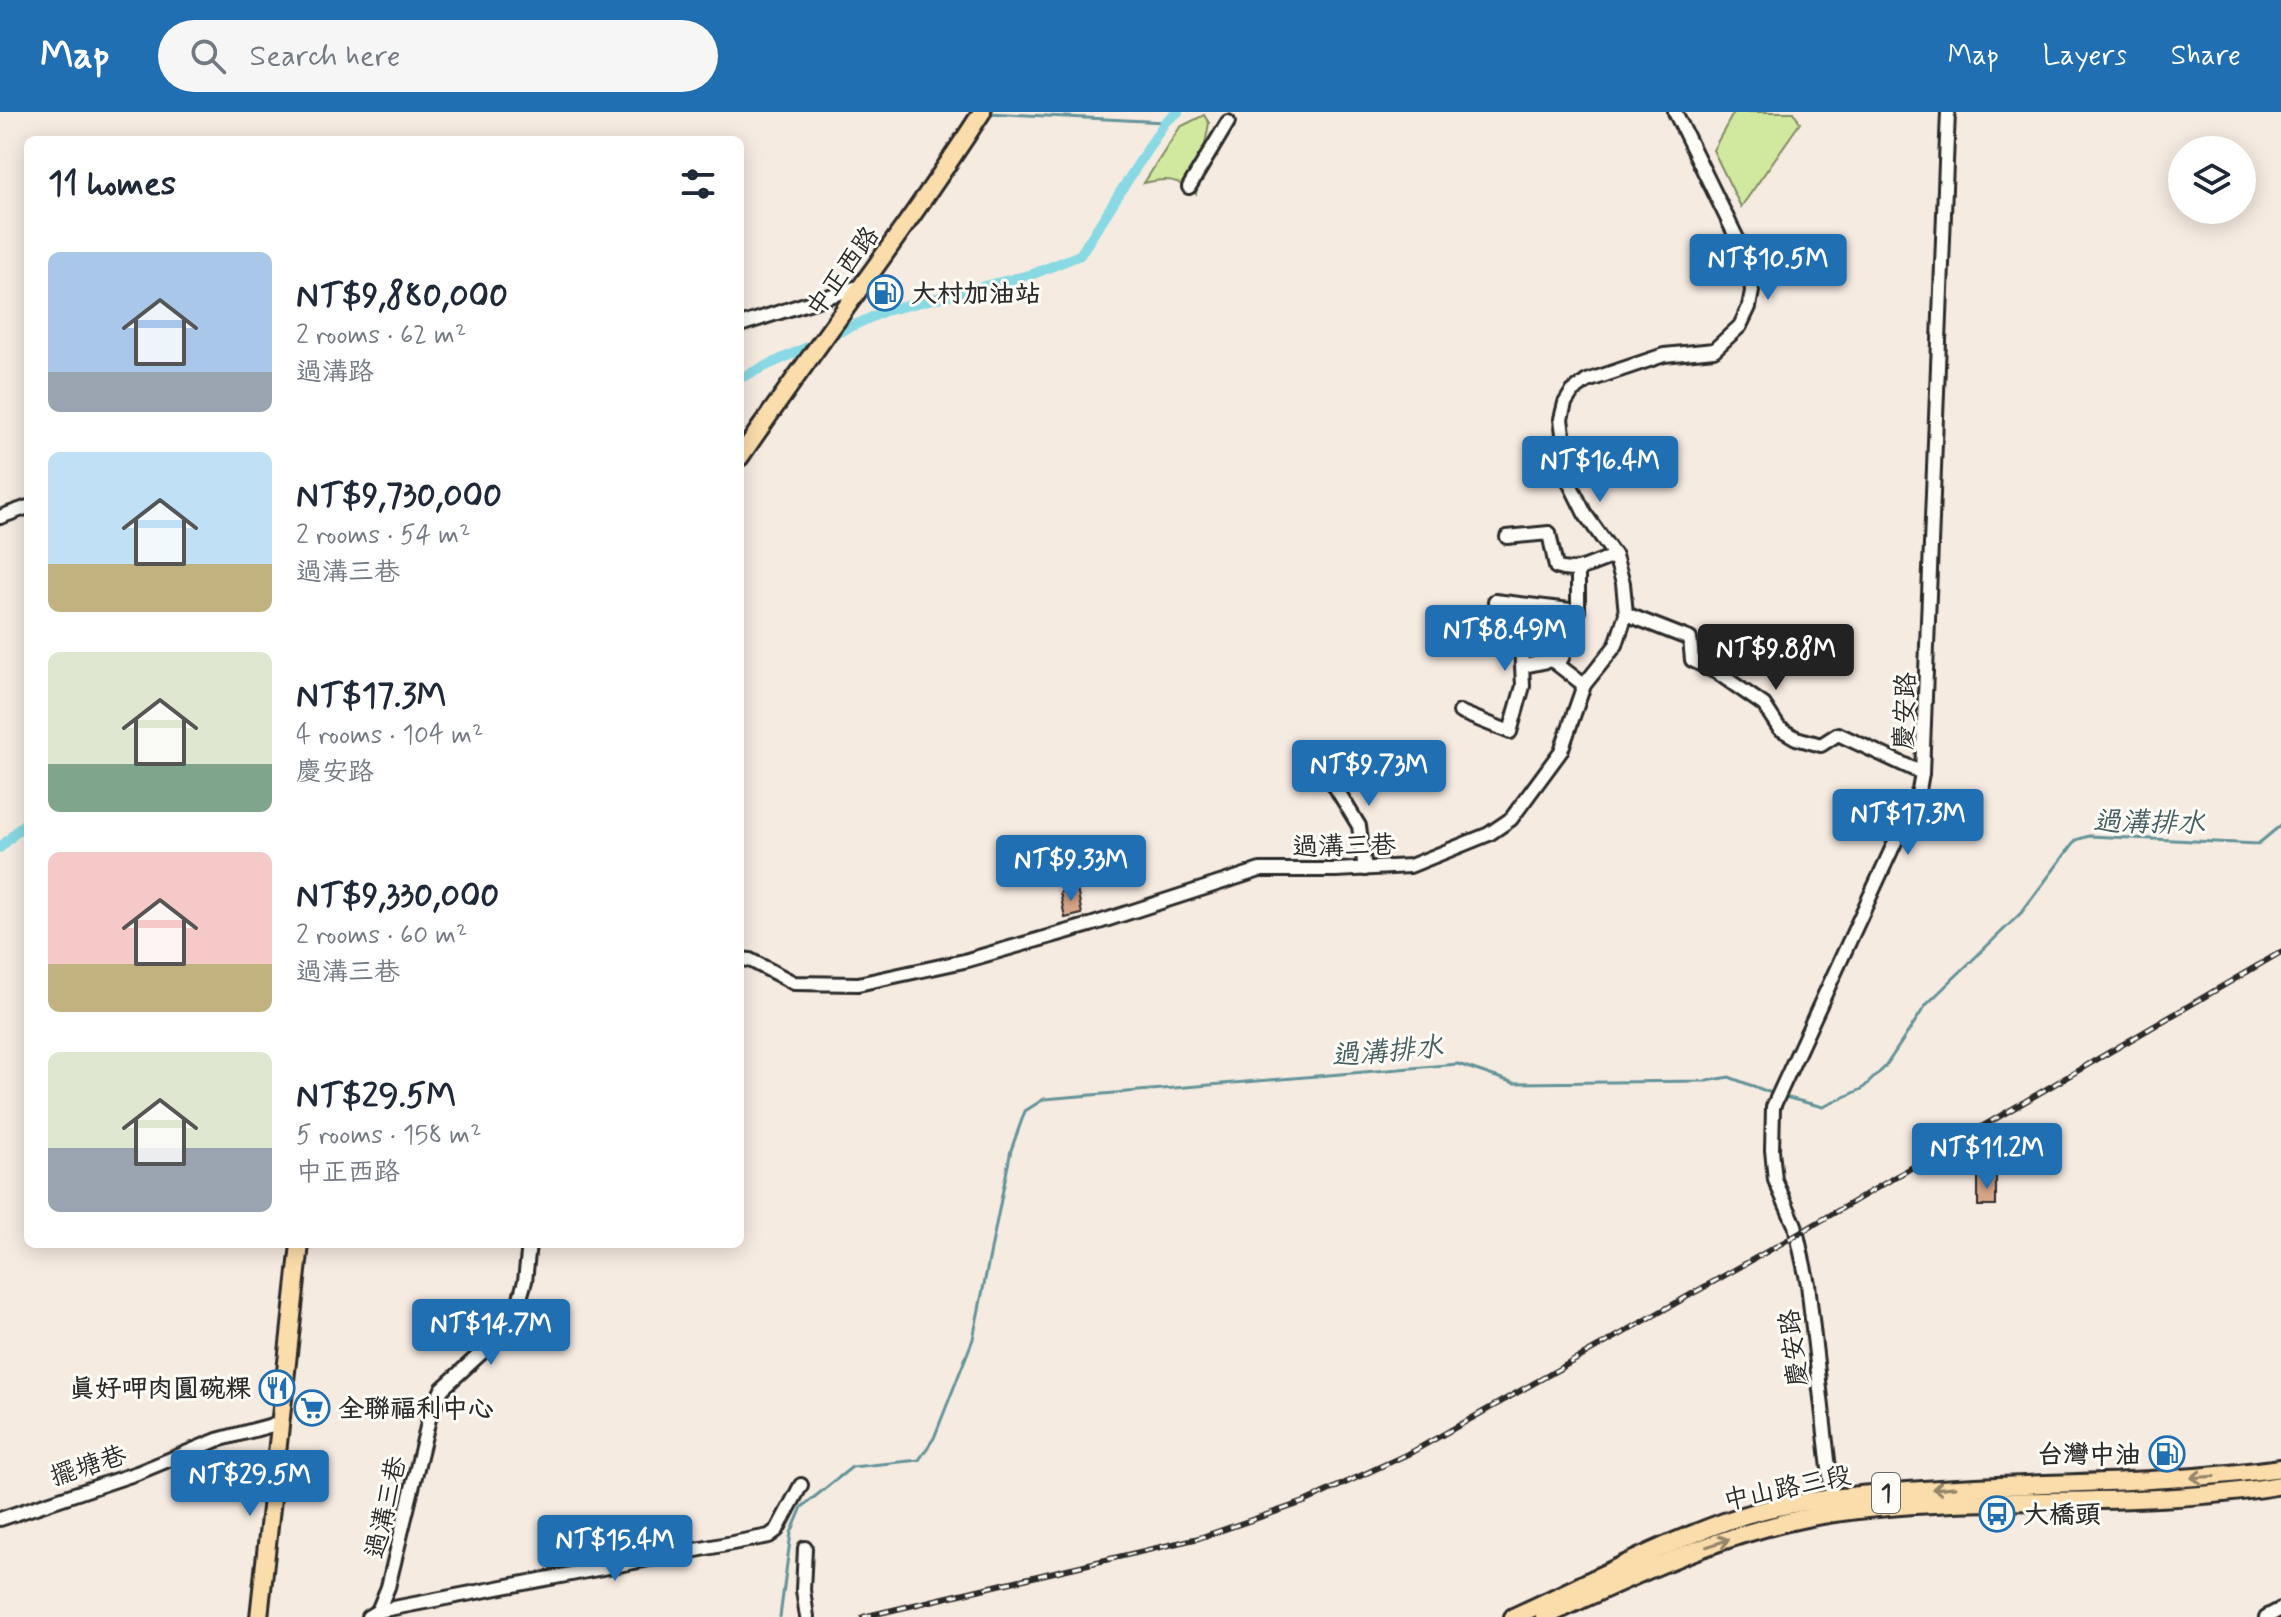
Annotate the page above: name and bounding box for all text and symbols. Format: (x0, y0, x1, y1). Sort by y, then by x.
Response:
search box (158, 20, 718, 92)
text: Map (40, 32, 110, 81)
icon: search (186, 34, 230, 78)
text: Search here (250, 37, 401, 76)
text: Map (1948, 38, 1999, 75)
text: Layers (2043, 38, 2127, 75)
text: Share (2171, 38, 2241, 75)
map controls (2168, 136, 2256, 224)
button: layers (2168, 136, 2256, 224)
text: 11 homes (48, 162, 176, 207)
icon: filters (676, 162, 720, 206)
street label: 中正西路 (799, 220, 888, 324)
pin: NT$10.5M (1685, 234, 1851, 302)
text: NT$10.5M (1708, 243, 1828, 277)
text: NT$9,880,000 (296, 274, 508, 319)
fuel station icon: 大村加油站 (866, 274, 904, 312)
place label: 大村加油站 (911, 278, 1041, 312)
icon: home (112, 284, 208, 380)
text: 2 rooms · 62 m² (296, 319, 466, 353)
text: 過溝路 (296, 356, 374, 390)
pin: NT$16.4M (1517, 436, 1683, 504)
text: NT$16.4M (1540, 445, 1660, 479)
text: NT$9,730,000 (296, 474, 502, 519)
icon: home (112, 484, 208, 580)
text: 2 rooms · 54 m² (296, 519, 471, 553)
text: 過溝三巷 (296, 556, 400, 590)
pin: NT$8.49M (1422, 605, 1588, 673)
text: NT$8.49M (1443, 614, 1567, 648)
pin: NT$9.88M (1693, 624, 1859, 692)
text: NT$9.88M (1716, 633, 1836, 667)
street label: 慶安路 (1888, 671, 1924, 751)
text: NT$17.3M (296, 674, 446, 719)
icon: home (112, 684, 208, 780)
text: 4 rooms · 104 m² (296, 719, 483, 753)
pin: NT$9.73M (1286, 740, 1452, 808)
text: NT$9.73M (1310, 749, 1428, 783)
text: 慶安路 (296, 756, 374, 790)
pin: NT$17.3M (1825, 789, 1991, 857)
text: NT$17.3M (1851, 798, 1965, 832)
water label: 過溝排水 (2093, 804, 2206, 843)
street label: 過溝三巷 (1292, 829, 1396, 865)
pin: NT$9.33M (988, 835, 1154, 903)
text: NT$9.33M (1014, 844, 1128, 878)
text: NT$9,330,000 (296, 874, 499, 919)
icon: home (112, 884, 208, 980)
text: 2 rooms · 60 m² (296, 919, 467, 953)
text: 過溝三巷 (296, 956, 400, 990)
water label: 過溝排水 (1330, 1029, 1446, 1076)
text: NT$29.5M (296, 1074, 456, 1119)
icon: home (112, 1084, 208, 1180)
text: 5 rooms · 158 m² (296, 1119, 482, 1153)
pin: NT$11.2M (1904, 1123, 2070, 1191)
text: NT$11.2M (1930, 1132, 2044, 1166)
text: 中正西路 (296, 1156, 400, 1190)
pin: NT$14.7M (408, 1299, 574, 1367)
street label: 慶安路 (1773, 1307, 1817, 1389)
text: NT$14.7M (430, 1308, 552, 1342)
restaurant icon: 真好呷肉圓碗粿 (258, 1369, 296, 1407)
place label: 真好呷肉圓碗粿 (69, 1373, 251, 1407)
supermarket icon: 全聯福利中心 (293, 1389, 331, 1427)
place label: 全聯福利中心 (338, 1393, 494, 1427)
fuel station icon: 台灣中油 (2148, 1435, 2186, 1473)
street label: 擺塘巷 (46, 1439, 131, 1495)
place label: 台灣中油 (2037, 1439, 2141, 1473)
pin: NT$29.5M (167, 1450, 333, 1518)
street label: 過溝三巷 (359, 1453, 415, 1562)
text: NT$29.5M (189, 1459, 311, 1493)
street label: 中山路三段 (1720, 1459, 1855, 1519)
one-way arrow (2191, 1470, 2217, 1485)
road number: 1 (1872, 1473, 1900, 1513)
one-way arrow (1931, 1480, 1958, 1495)
bus stop icon: 大橋頭 (1978, 1495, 2016, 1533)
place label: 大橋頭 (2023, 1499, 2101, 1533)
pin: NT$15.4M (532, 1515, 698, 1583)
text: NT$15.4M (555, 1524, 675, 1558)
one-way arrow (1706, 1534, 1731, 1549)

